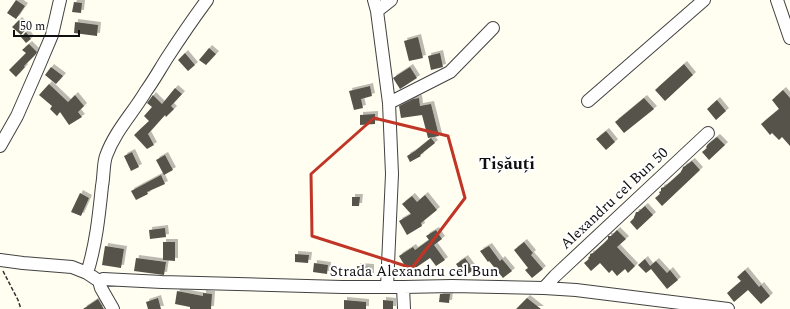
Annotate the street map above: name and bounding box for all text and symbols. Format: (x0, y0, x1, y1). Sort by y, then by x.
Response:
scale bar (14, 12, 79, 38)
text: 50 m (20, 17, 45, 36)
street label: Alexandru cel Bun 50 (555, 142, 674, 255)
district label: Tișăuți (479, 151, 535, 177)
street label: Strada Alexandru cel Bun (330, 260, 499, 283)

